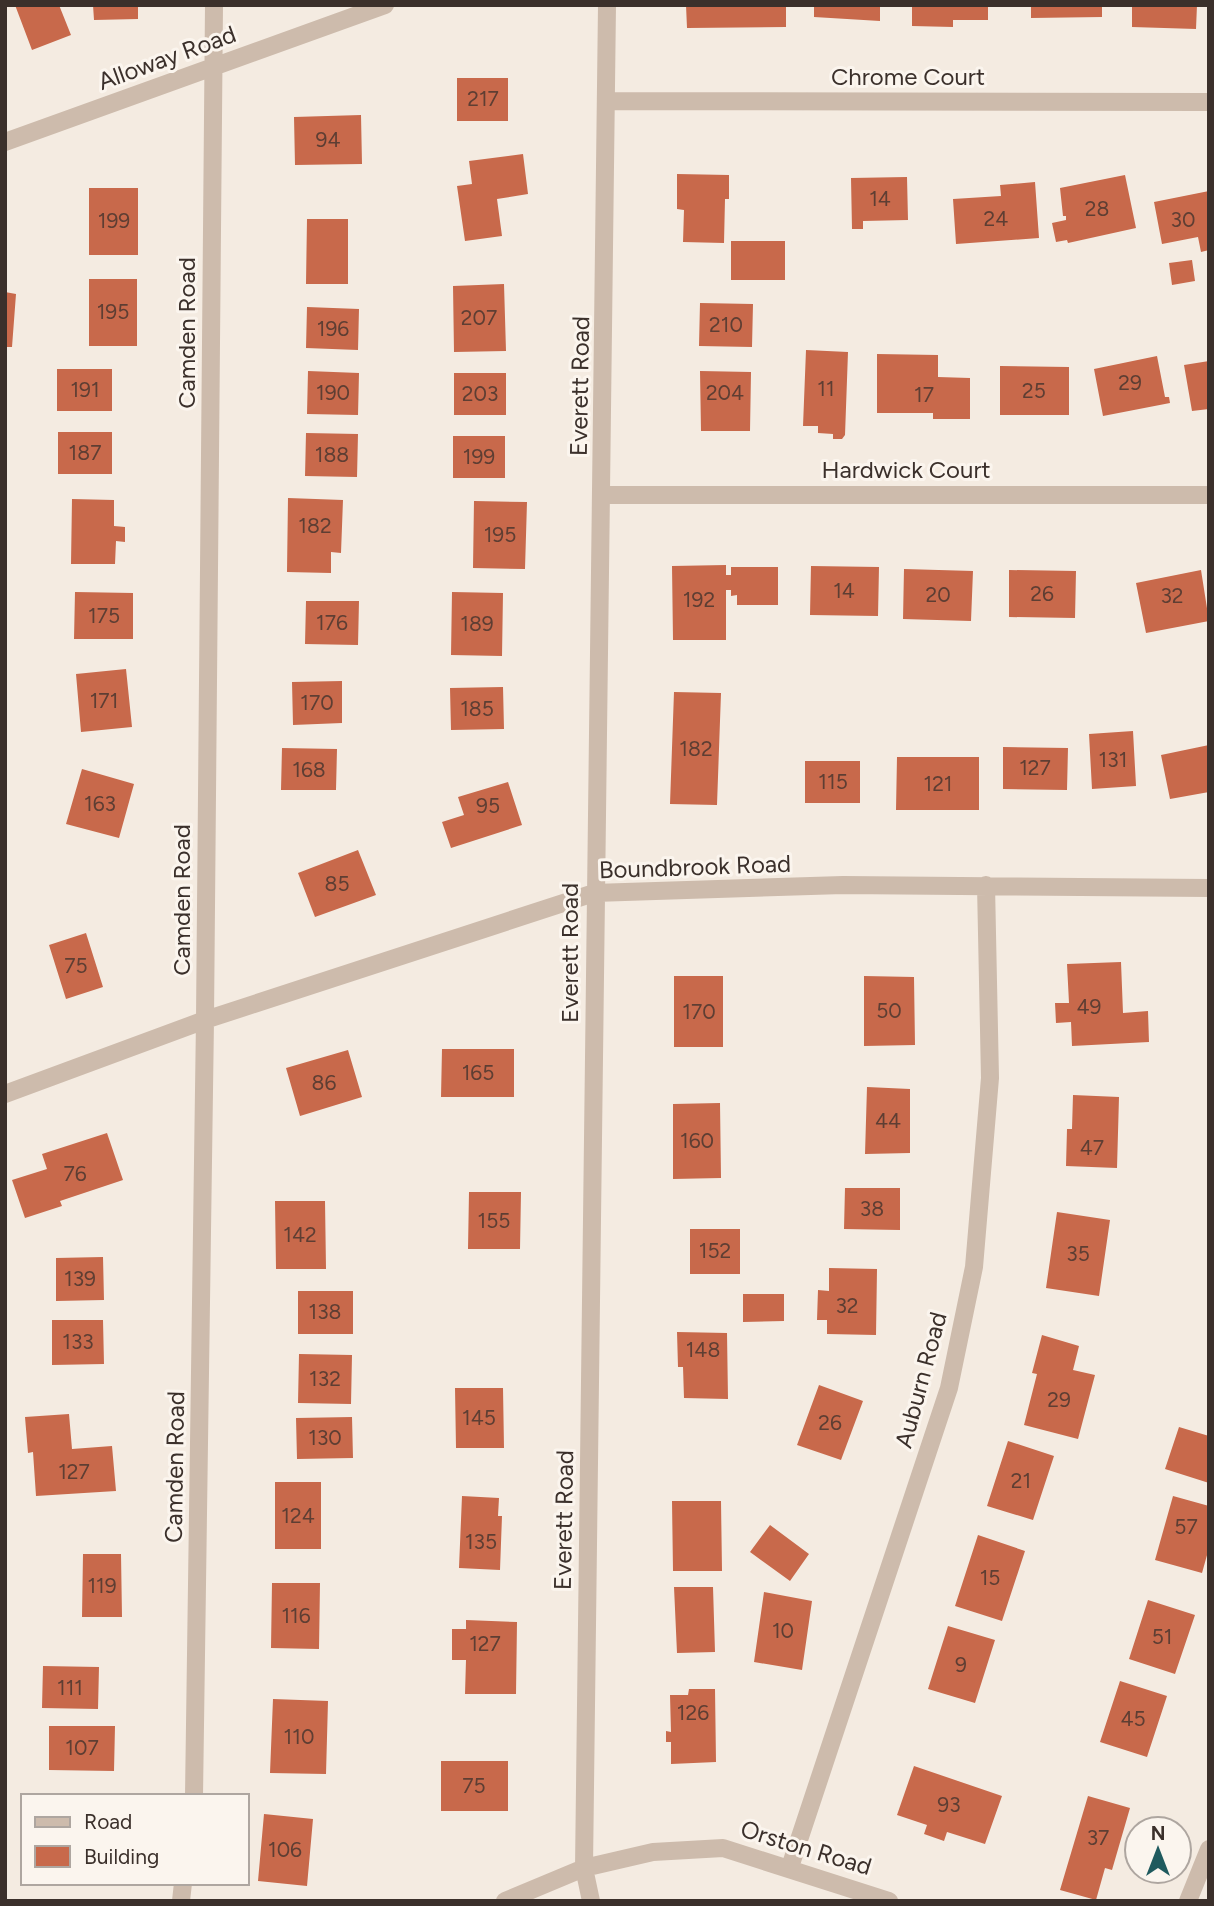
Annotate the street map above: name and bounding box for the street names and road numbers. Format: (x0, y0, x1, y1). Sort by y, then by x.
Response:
street label: Alloway Road (94, 19, 240, 96)
street label: Chrome Court (831, 62, 985, 91)
street label: Camden Road (172, 257, 201, 409)
street label: Everett Road (564, 316, 595, 456)
street label: Hardwick Court (821, 455, 991, 484)
street label: Camden Road (167, 824, 196, 976)
street label: Boundbrook Road (598, 849, 792, 884)
street label: Everett Road (555, 883, 584, 1023)
street label: Auburn Road (888, 1309, 953, 1451)
street label: Camden Road (159, 1391, 190, 1543)
street label: Everett Road (548, 1450, 579, 1590)
street label: Orston Road (737, 1814, 875, 1881)

